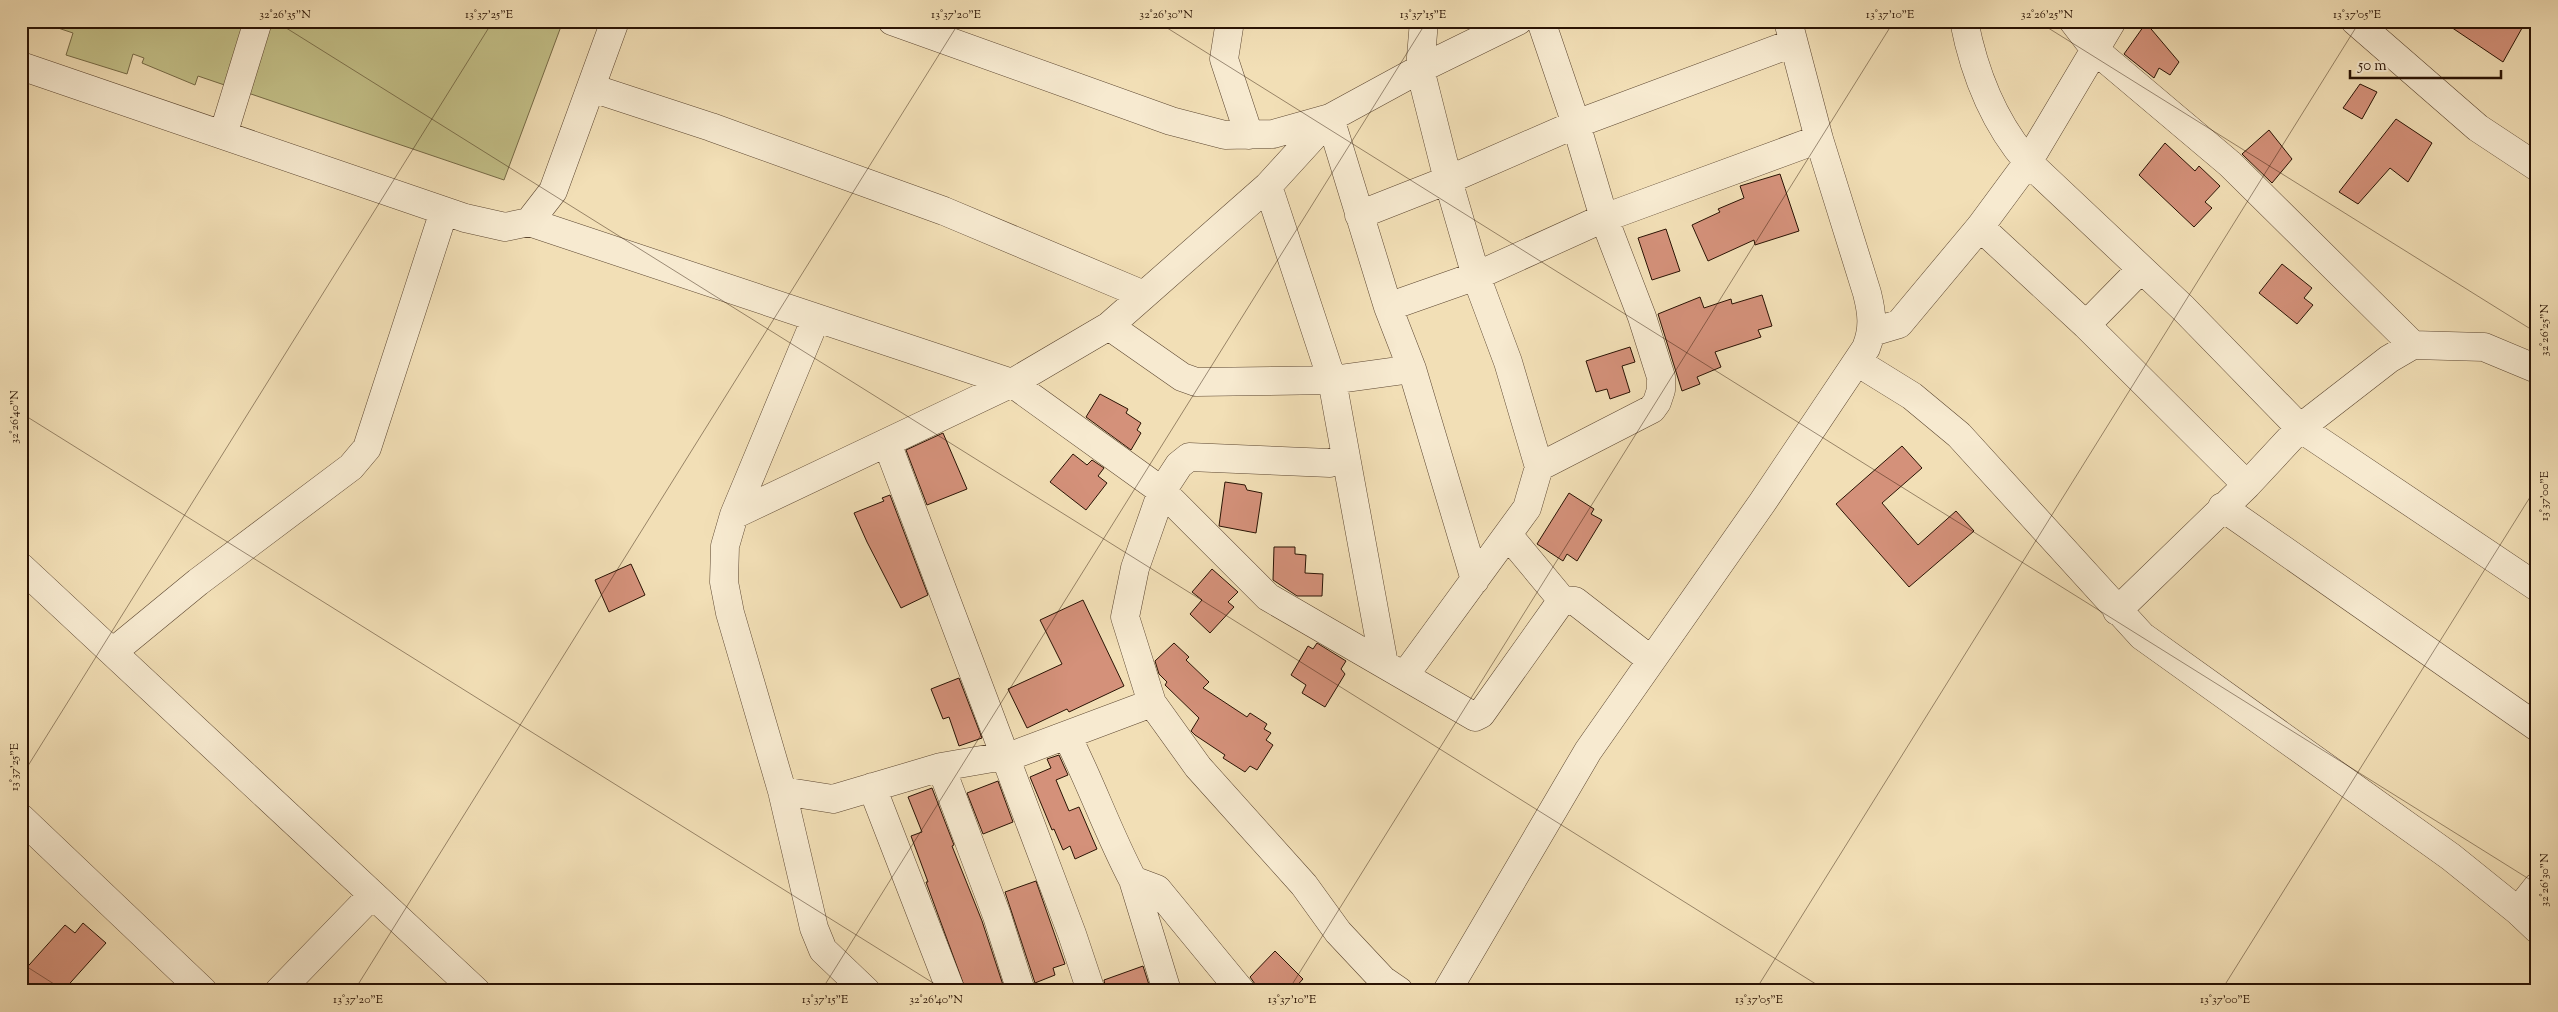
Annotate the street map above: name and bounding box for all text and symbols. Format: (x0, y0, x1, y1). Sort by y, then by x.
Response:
text: 32°26'35"N (259, 6, 311, 24)
text: 13°37'25"E (465, 6, 514, 24)
text: 13°37'20"E (931, 6, 982, 24)
text: 32°26'30"N (1139, 6, 1193, 24)
text: 13°37'15"E (1400, 6, 1447, 24)
text: 13°37'10"E (1866, 6, 1915, 24)
text: 32°26'25"N (2021, 6, 2074, 24)
text: 13°37'05"E (2333, 6, 2382, 24)
scale bar (2350, 48, 2502, 80)
text: 50 m (2357, 56, 2387, 77)
text: 32°26'25"N (2536, 303, 2554, 356)
text: 32°26'40"N (6, 390, 24, 444)
text: 13°37'00"E (2536, 470, 2554, 521)
text: 13°37'25"E (6, 742, 24, 791)
text: 32°26'30"N (2536, 853, 2554, 907)
text: 13°37'20"E (333, 991, 384, 1009)
text: 13°37'15"E (802, 991, 849, 1009)
text: 32°26'40"N (909, 991, 963, 1009)
text: 13°37'10"E (1268, 991, 1317, 1009)
text: 13°37'05"E (1735, 991, 1784, 1009)
text: 13°37'00"E (2200, 991, 2251, 1009)

